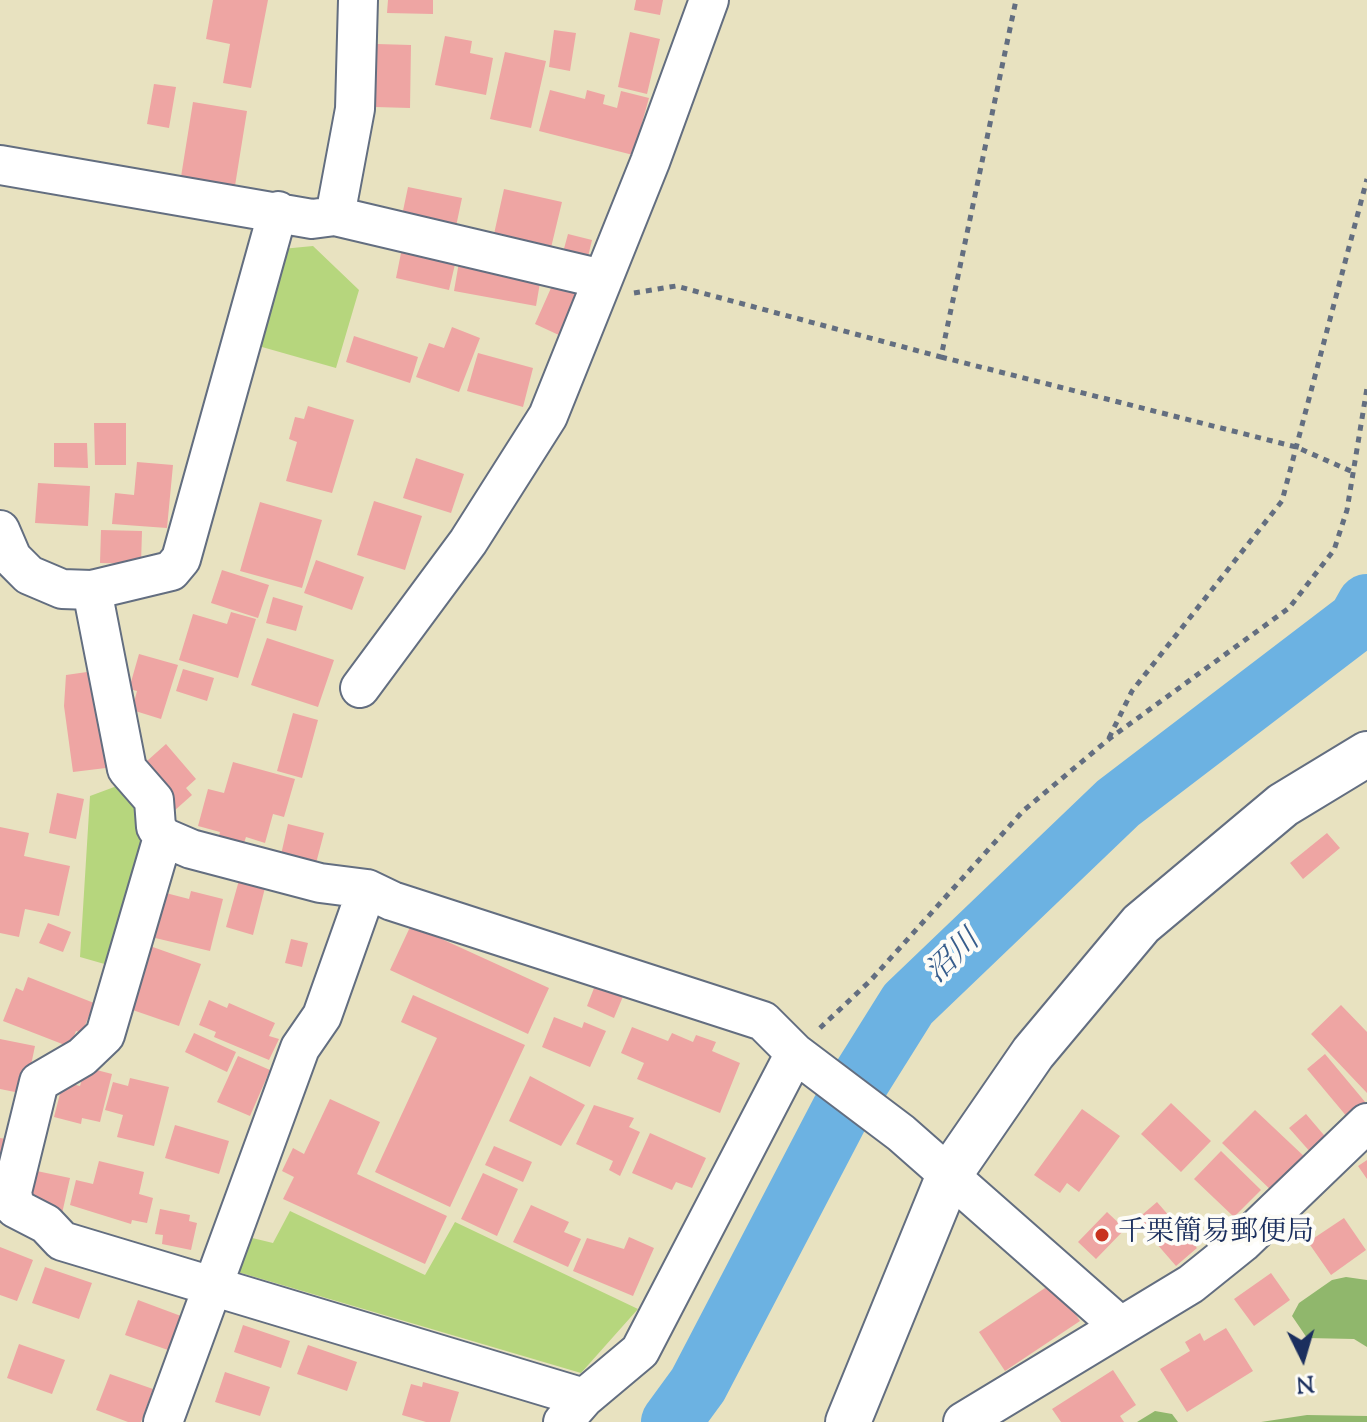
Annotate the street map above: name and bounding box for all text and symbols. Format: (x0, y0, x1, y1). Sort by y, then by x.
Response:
water label: 沼川 (921, 925, 989, 993)
place label: 千栗簡易郵便局 (1118, 1218, 1314, 1252)
marker: 千栗簡易郵便局 (1093, 1226, 1111, 1244)
north arrow (1263, 1318, 1343, 1398)
text: N (1295, 1365, 1315, 1399)

